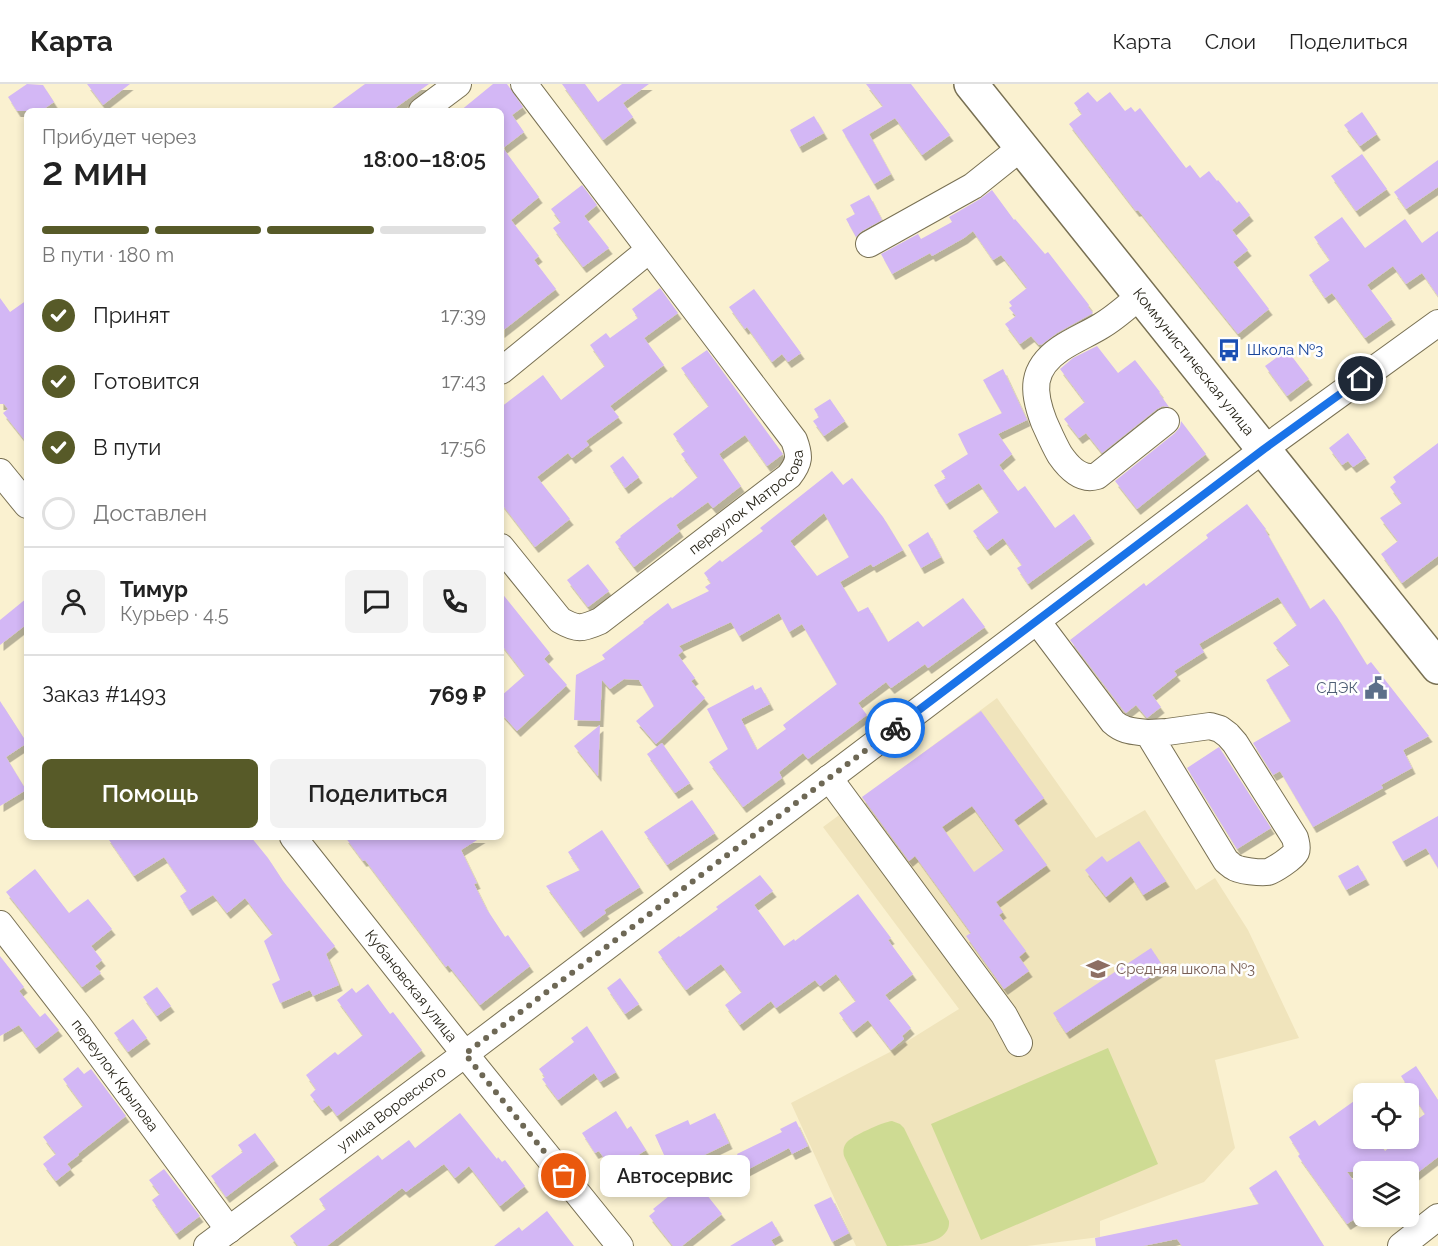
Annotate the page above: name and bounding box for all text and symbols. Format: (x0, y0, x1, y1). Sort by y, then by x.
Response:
text: Карта (30, 25, 113, 58)
text: Карта (1113, 29, 1172, 54)
text: Слои (1205, 29, 1256, 54)
text: Поделиться (1289, 29, 1408, 54)
text: Прибудет через (42, 125, 196, 149)
text: 18:00–18:05 (363, 146, 486, 172)
text: 2 мин (42, 148, 148, 194)
text: В пути · 180 m (42, 243, 174, 267)
street label: Коммунистическая улица (1129, 285, 1258, 439)
icon: check (42, 299, 75, 332)
text: Принят (93, 302, 170, 328)
text: 17:39 (441, 303, 486, 327)
bus stop icon: Школа №3 (1216, 337, 1242, 363)
place label: Школа №3 (1247, 341, 1323, 359)
pin (1335, 353, 1386, 404)
icon: home (1344, 362, 1377, 395)
icon: check (42, 365, 75, 398)
text: Готовится (93, 368, 200, 394)
text: 17:43 (441, 369, 486, 393)
icon: check (42, 431, 75, 464)
text: В пути (93, 434, 161, 460)
text: 17:56 (440, 435, 486, 459)
street label: переулок Матросова (685, 449, 807, 559)
text: Доставлен (93, 500, 207, 526)
button: person (42, 570, 105, 633)
button: chat (345, 570, 408, 633)
button: phone (423, 570, 486, 633)
text: Тимур (120, 576, 188, 602)
text: Курьер · 4.5 (120, 602, 229, 626)
public building icon: СДЭК (1363, 675, 1389, 701)
place label: СДЭК (1316, 679, 1358, 697)
text: Заказ #1493 (42, 681, 166, 707)
text: 769 ₽ (429, 681, 486, 707)
courier (865, 698, 925, 758)
icon: bike (879, 712, 912, 745)
button: Помощь (42, 759, 258, 828)
button: Поделиться (270, 759, 486, 828)
street label: Кубановская улица (361, 926, 461, 1046)
school or university icon: Средняя школа №3 (1085, 956, 1111, 982)
place label: Средняя школа №3 (1116, 960, 1255, 978)
street label: переулок Крылова (68, 1015, 162, 1135)
street label: улица Воровского (334, 1062, 450, 1155)
map controls (1353, 1083, 1419, 1227)
button: locate (1353, 1083, 1419, 1149)
pin (538, 1150, 589, 1201)
callout: Автосервис (600, 1155, 750, 1197)
icon: bag (547, 1159, 580, 1192)
button: layers (1353, 1161, 1419, 1227)
text: Автосервис (617, 1164, 733, 1188)

